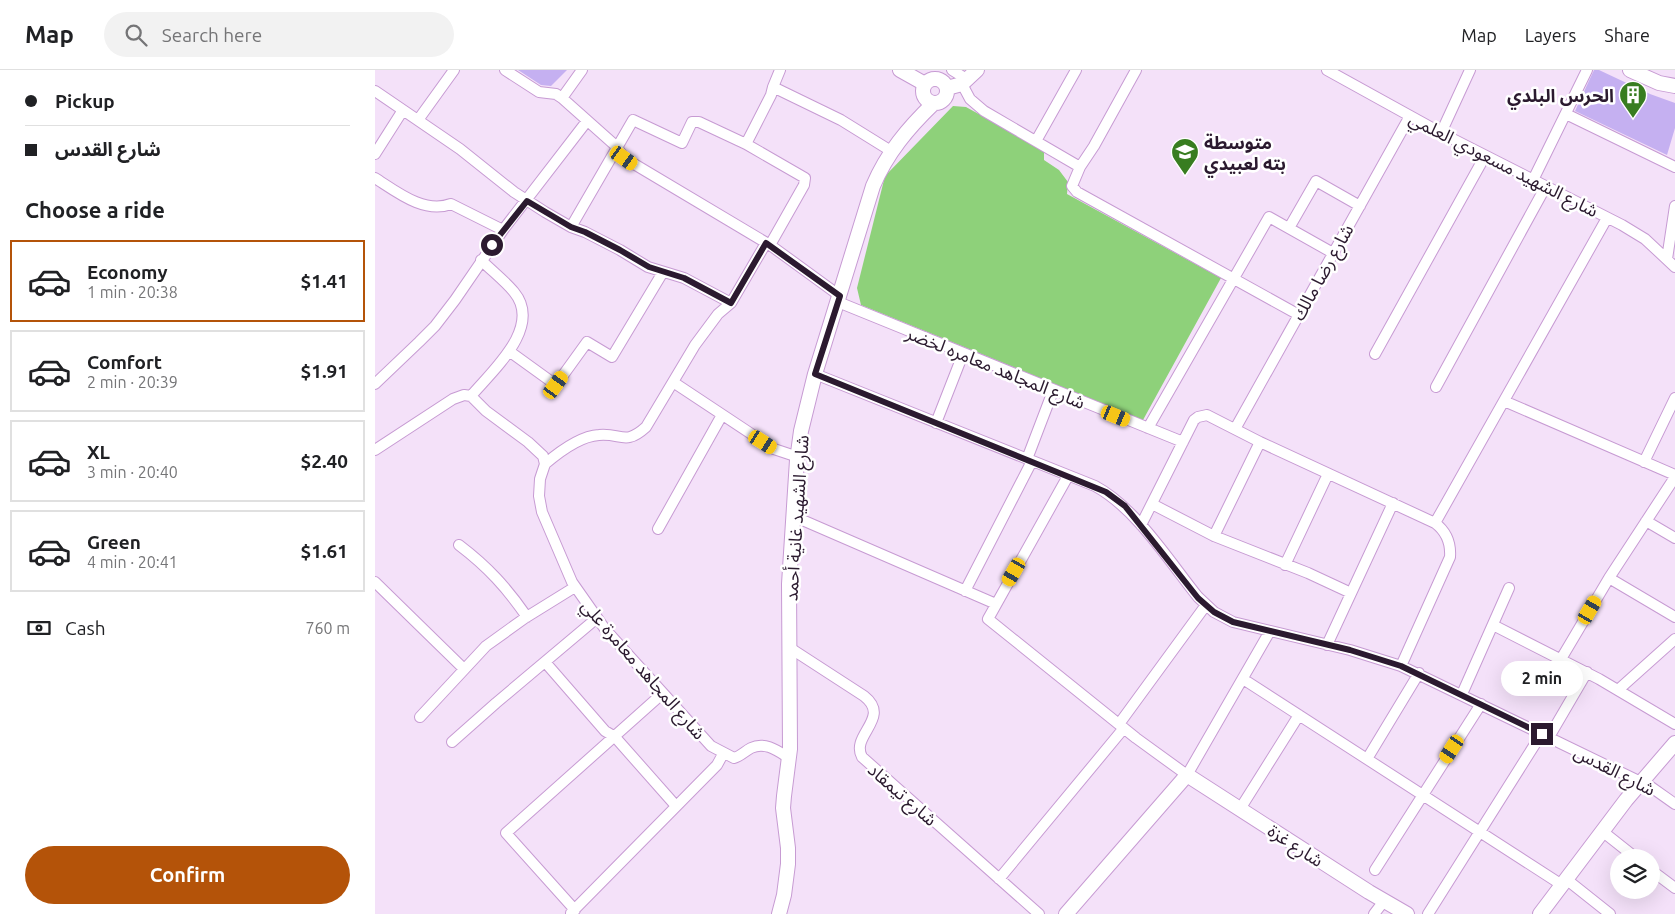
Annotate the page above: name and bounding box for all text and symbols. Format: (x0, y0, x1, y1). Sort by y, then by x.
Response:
search box (104, 12, 454, 57)
text: Map (25, 21, 74, 48)
icon: search (122, 21, 150, 49)
text: Search here (162, 24, 262, 46)
text: Map (1461, 25, 1497, 45)
text: Layers (1525, 25, 1576, 45)
text: Share (1604, 25, 1650, 45)
building icon: الحرس البلدي (1618, 80, 1648, 119)
place label: الحرس البلدي (1507, 85, 1614, 110)
text: Pickup (55, 90, 115, 112)
street label: شارع الشهيد مسعودي العلمي (1404, 108, 1602, 225)
place label: متوسطة بته لعبيدي (1204, 132, 1286, 178)
school or university icon: متوسطة بته لعبيدي (1170, 137, 1200, 176)
text: شارع القدس (55, 138, 161, 160)
car (607, 143, 640, 173)
text: Choose a ride (25, 197, 165, 222)
street label: شارع رضا مالك (1287, 220, 1361, 326)
route start (481, 234, 503, 256)
icon: car (27, 259, 72, 304)
text: Economy (87, 261, 168, 283)
text: $1.41 (300, 270, 348, 292)
text: 1 min · 20:38 (87, 283, 178, 301)
street label: شارع المجاهد معامره لخضر (901, 322, 1088, 417)
icon: car (27, 349, 72, 394)
text: Comfort (87, 351, 162, 373)
text: $1.91 (300, 360, 348, 382)
car (541, 368, 570, 402)
text: 2 min · 20:39 (87, 373, 178, 391)
car (1099, 403, 1132, 429)
car (746, 428, 779, 456)
street label: شارع الشهيد غانية أحمد (780, 434, 817, 602)
icon: car (27, 439, 72, 484)
text: XL (87, 441, 110, 463)
text: $2.40 (300, 450, 348, 472)
text: 3 min · 20:40 (87, 463, 178, 481)
icon: car (27, 529, 72, 574)
text: Green (87, 531, 141, 553)
text: $1.61 (300, 540, 348, 562)
text: 4 min · 20:41 (87, 553, 178, 571)
car (1000, 555, 1027, 589)
car (1576, 593, 1603, 627)
street label: شارع المجاهد معامرة علي (574, 595, 710, 746)
icon: cash (25, 614, 53, 642)
text: Cash (65, 617, 106, 639)
text: 760 m (305, 619, 350, 637)
callout: 2 min (1501, 662, 1583, 696)
text: 2 min (1522, 669, 1562, 687)
route end (1531, 723, 1553, 745)
car (1437, 732, 1466, 766)
street label: شارع القدس (1569, 741, 1659, 803)
street label: شارع تيمقاد (861, 759, 941, 833)
street label: شارع غزة (1262, 820, 1327, 874)
button: Confirm (25, 846, 350, 904)
map controls (1610, 849, 1660, 899)
button: layers (1610, 849, 1660, 899)

